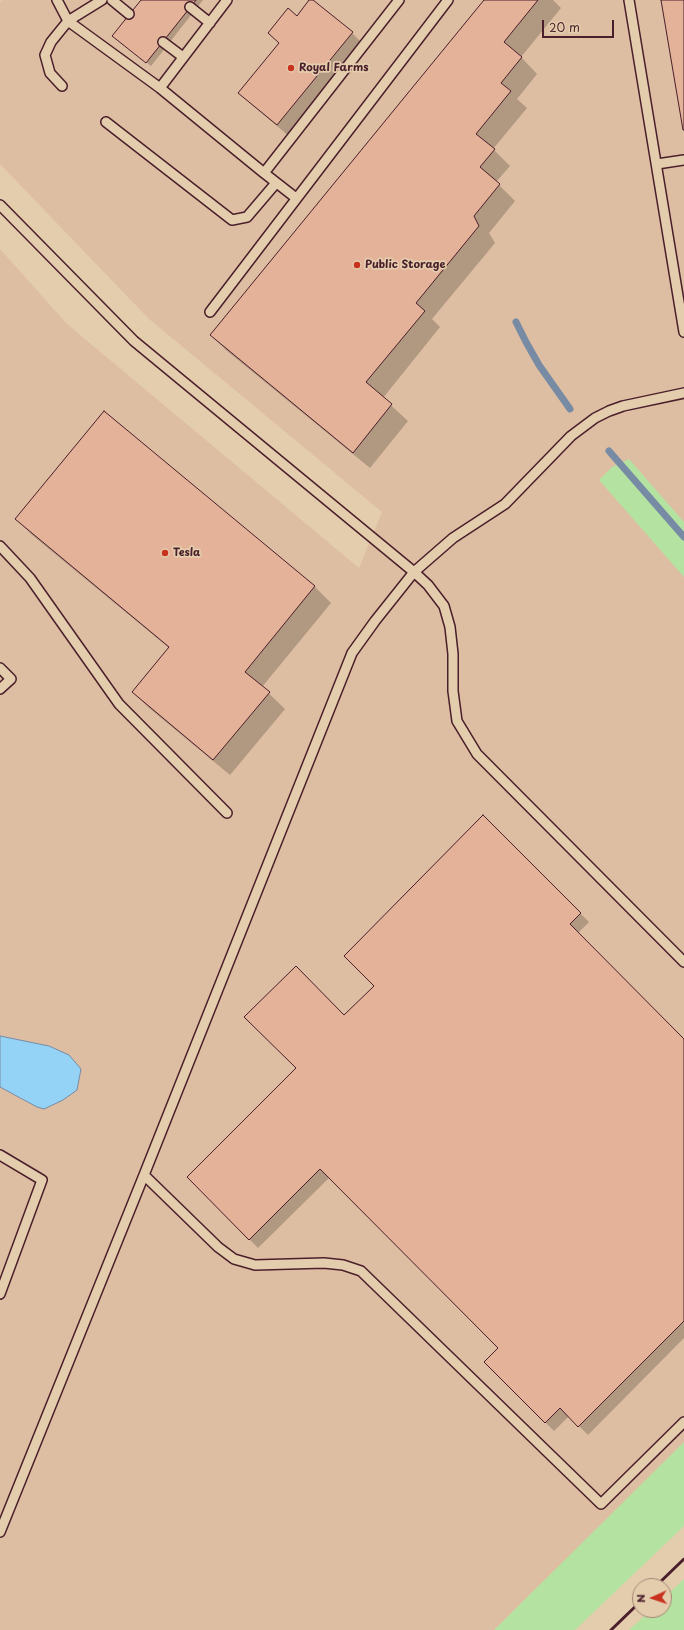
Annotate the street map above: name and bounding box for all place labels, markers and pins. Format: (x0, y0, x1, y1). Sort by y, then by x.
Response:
place label: Royal Farms (299, 61, 369, 75)
marker: Royal Farms (286, 63, 296, 73)
place label: Public Storage (365, 258, 445, 272)
marker: Public Storage (352, 260, 362, 270)
place label: Tesla (173, 546, 200, 560)
marker: Tesla (160, 548, 170, 558)

